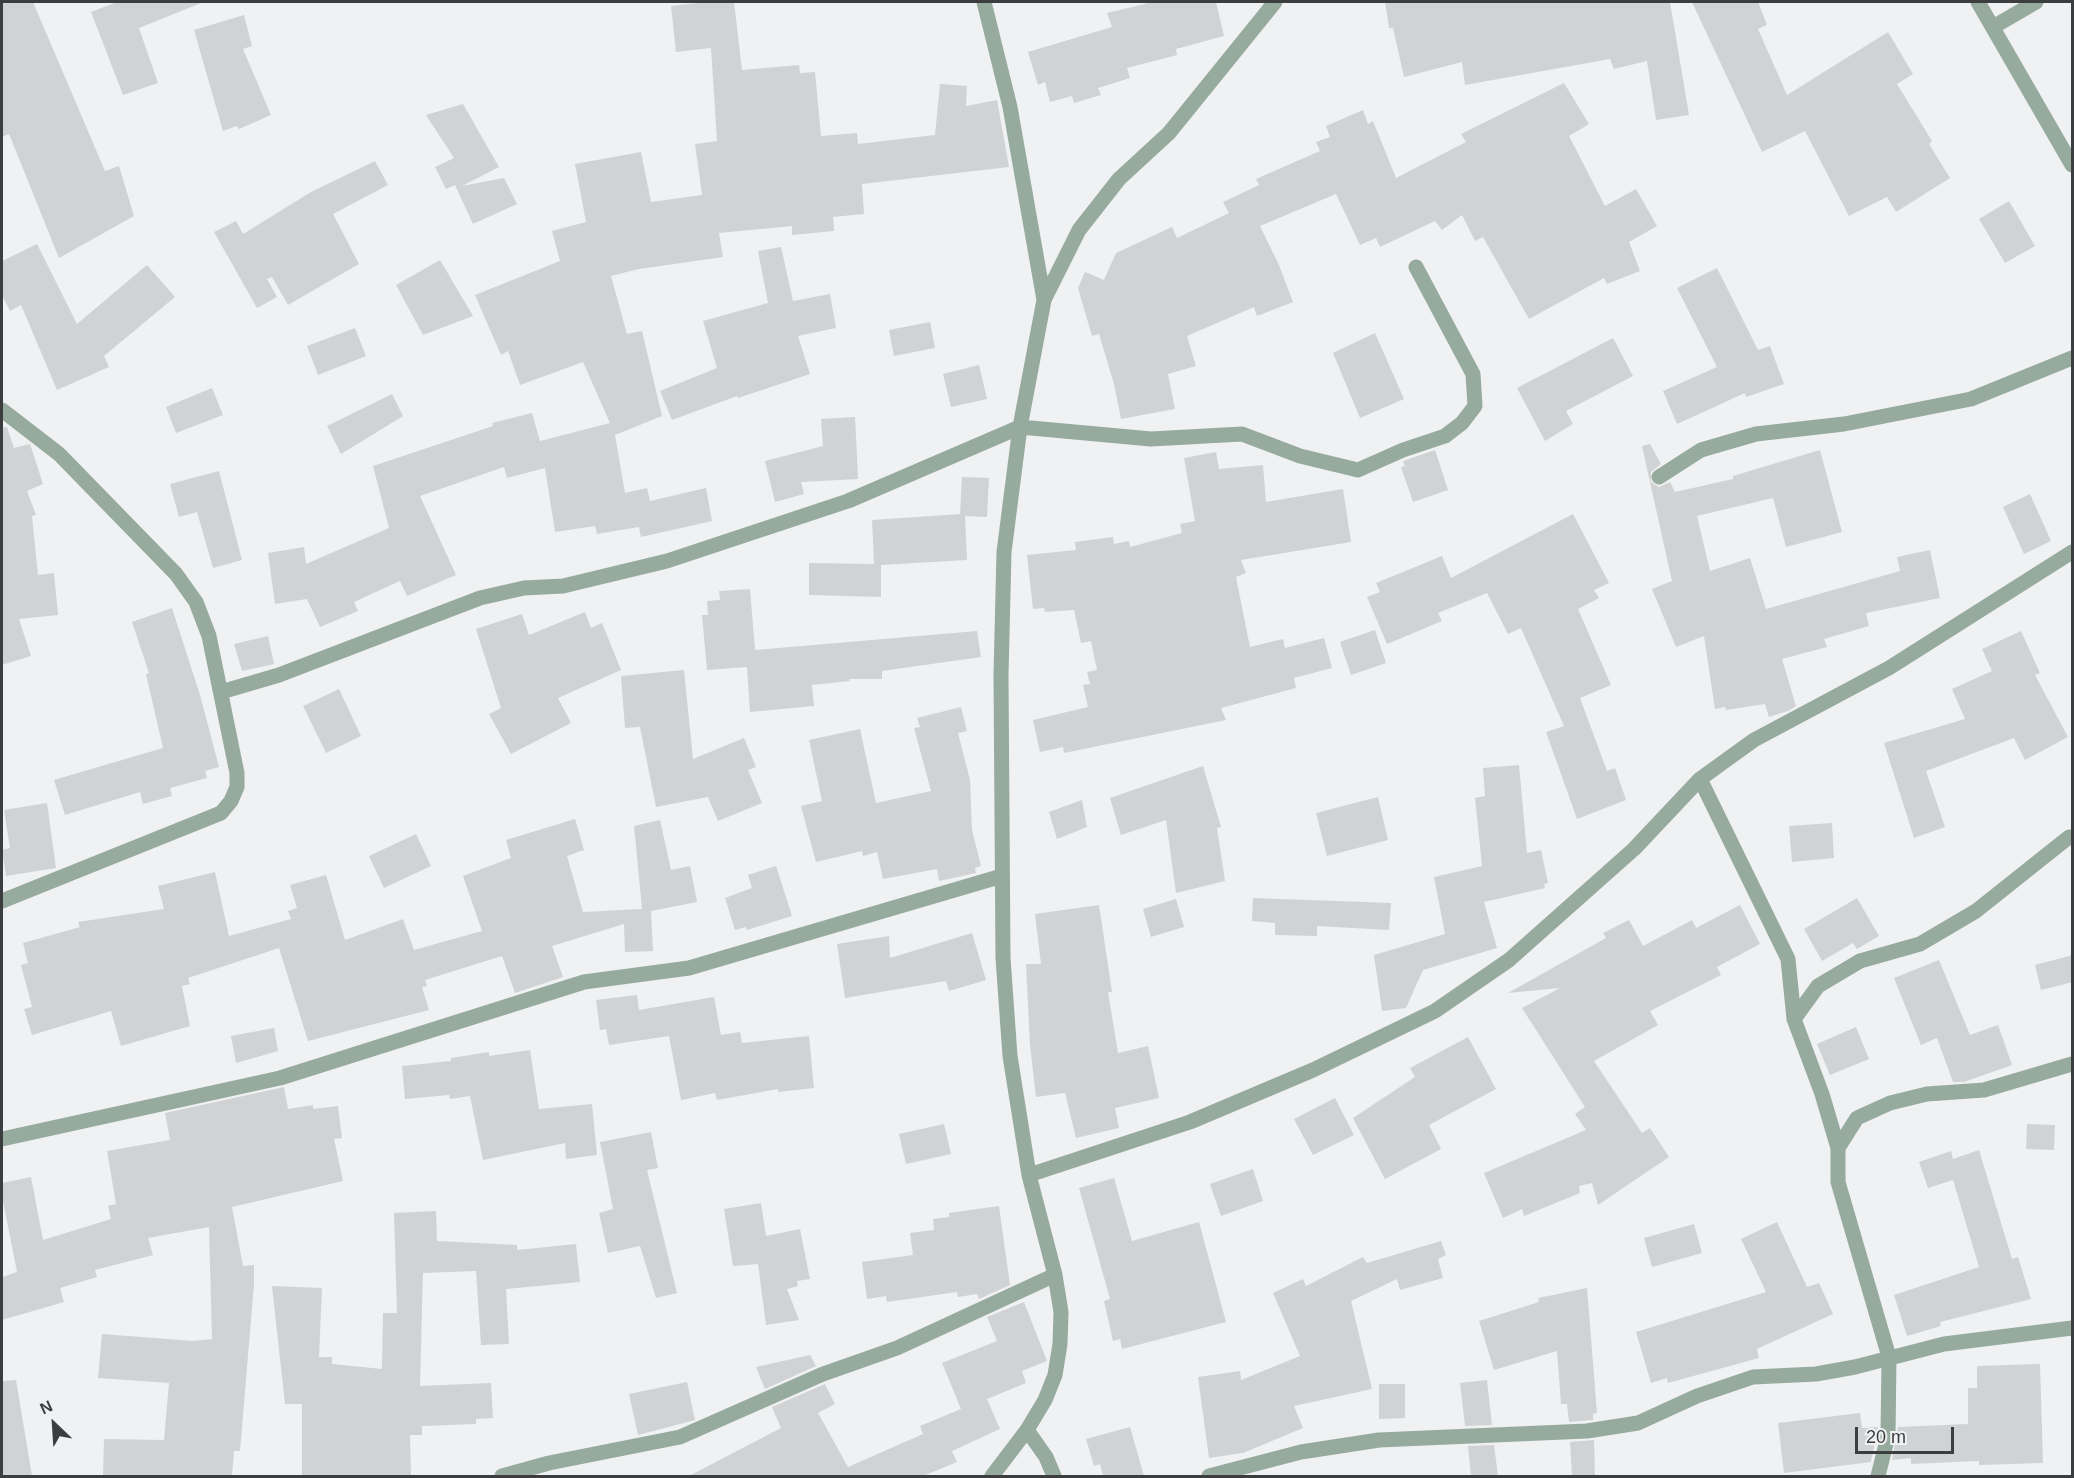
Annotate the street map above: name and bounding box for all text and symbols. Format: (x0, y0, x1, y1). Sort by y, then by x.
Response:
north arrow (24, 1394, 84, 1454)
text: N (37, 1397, 55, 1417)
scale bar (1858, 1415, 1957, 1453)
text: 20 m (1866, 1427, 1906, 1447)

